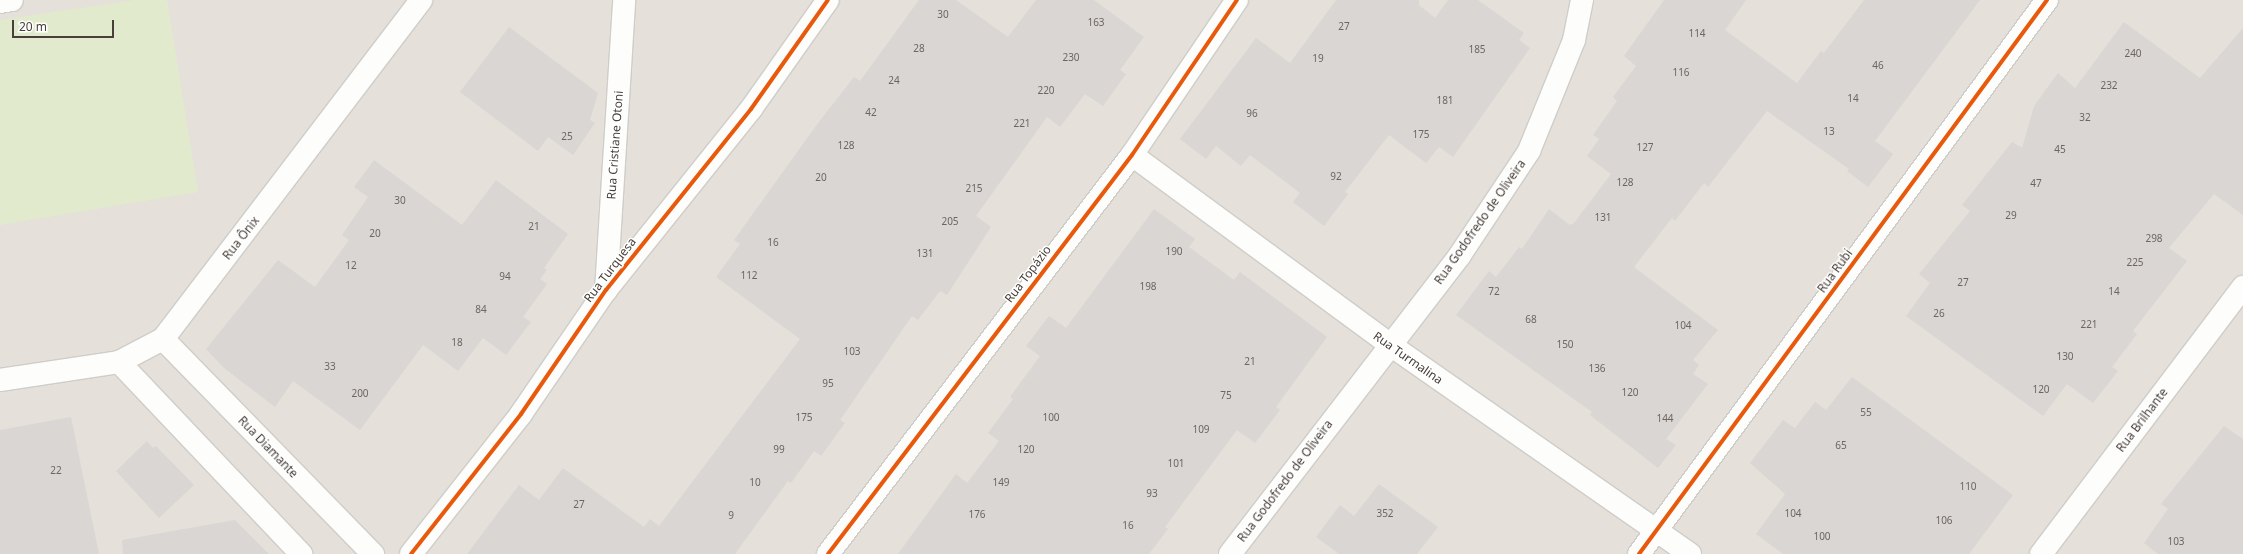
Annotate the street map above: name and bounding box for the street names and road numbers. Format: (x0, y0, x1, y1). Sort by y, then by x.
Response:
street label: Rua Cristiane Otoni (604, 90, 626, 200)
street label: Rua Godofredo de Oliveira (1431, 157, 1529, 287)
street label: Rua Ônix (220, 213, 262, 263)
street label: Rua Turquesa (581, 235, 639, 305)
street label: Rua Topázio (1002, 243, 1054, 305)
street label: Rua Rubi (1814, 247, 1856, 295)
street label: Rua Turmalina (1371, 329, 1445, 387)
street label: Rua Brilhante (2113, 385, 2171, 455)
street label: Rua Diamante (235, 413, 301, 481)
street label: Rua Godofredo de Oliveira (1234, 417, 1336, 545)

